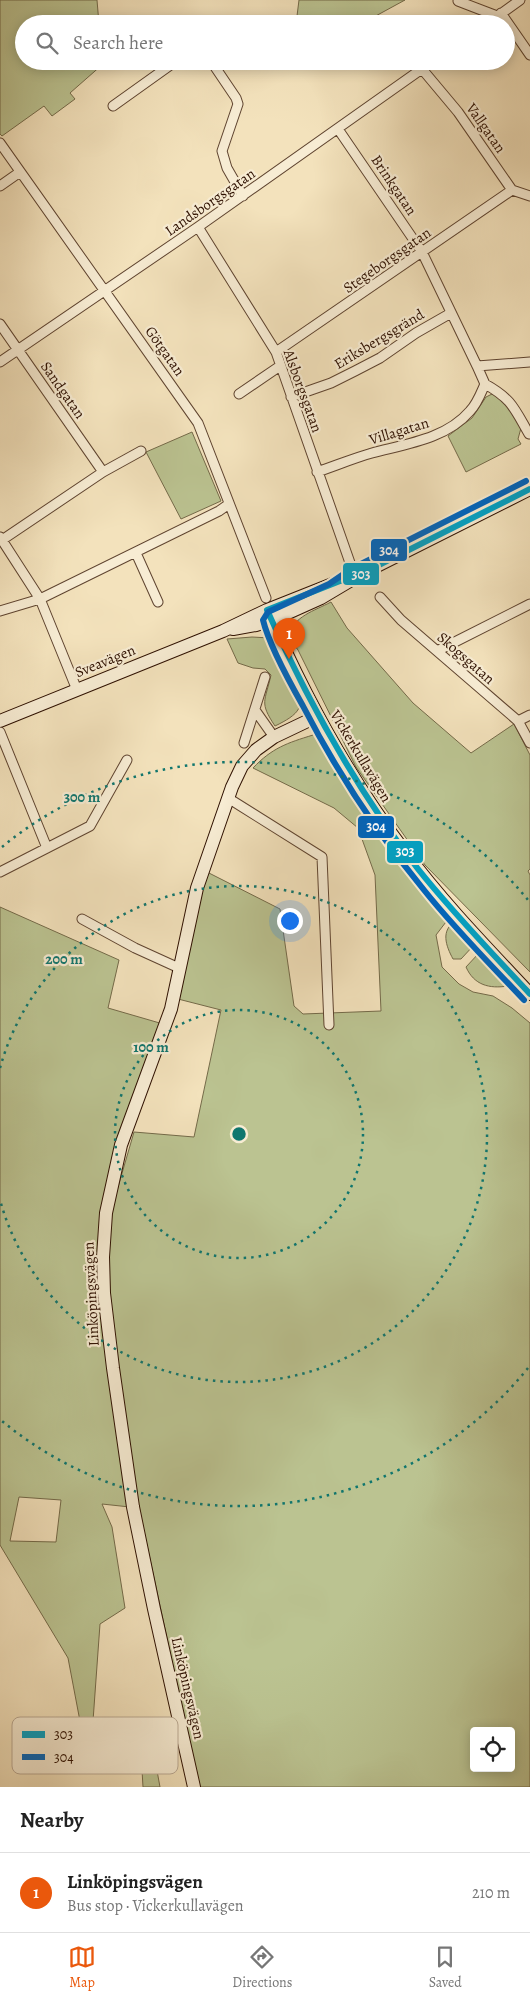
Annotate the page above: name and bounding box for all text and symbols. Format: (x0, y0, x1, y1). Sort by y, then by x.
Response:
search box (15, 15, 515, 70)
icon: search (33, 29, 61, 57)
text: Search here (73, 30, 163, 56)
street label: Vallgatan (461, 98, 510, 157)
street label: Brinkgatan (367, 151, 421, 219)
street label: Landsborgsgatan (161, 163, 259, 241)
street label: Stegeborgsgatan (339, 222, 435, 298)
street label: Eriksbergsgränd (330, 304, 429, 374)
street label: Götgatan (141, 322, 189, 380)
street label: Alsborgsgatan (278, 346, 327, 435)
street label: Sandgatan (36, 357, 90, 423)
street label: Villagatan (366, 412, 431, 450)
line badge: 304 (370, 538, 408, 562)
text: 304 (379, 541, 399, 560)
line badge: 303 (342, 562, 380, 586)
text: 303 (351, 565, 371, 584)
pin: 1 (273, 618, 305, 659)
street label: Skogsgatan (433, 627, 499, 689)
street label: Sveavägen (72, 640, 138, 682)
street label: Vickerkullavägen (325, 705, 396, 806)
text: 300 m (64, 787, 101, 807)
line badge: 304 (357, 815, 395, 839)
text: 304 (366, 817, 386, 836)
line badge: 303 (386, 840, 424, 864)
text: 303 (395, 842, 415, 861)
your location (277, 908, 303, 934)
text: 200 m (45, 949, 83, 969)
text: 100 m (133, 1037, 169, 1057)
centre of rings (230, 1125, 248, 1143)
street label: Linköpingsvägen (78, 1241, 104, 1347)
street label: Linköpingsvägen (167, 1635, 209, 1741)
legend (12, 1717, 178, 1774)
text: 303 (54, 1725, 73, 1744)
map controls (470, 1727, 515, 1772)
button: locate (470, 1727, 515, 1772)
text: 304 (54, 1748, 74, 1767)
text: Nearby (20, 1806, 83, 1834)
text: Linköpingsvägen (67, 1869, 203, 1895)
text: 1 (33, 1882, 39, 1904)
text: 210 m (472, 1882, 510, 1904)
text: Bus stop · Vickerkullavägen (67, 1895, 244, 1917)
tab: Map (68, 1943, 96, 1992)
tab: Directions (232, 1943, 292, 1992)
tab: Saved (429, 1943, 462, 1992)

